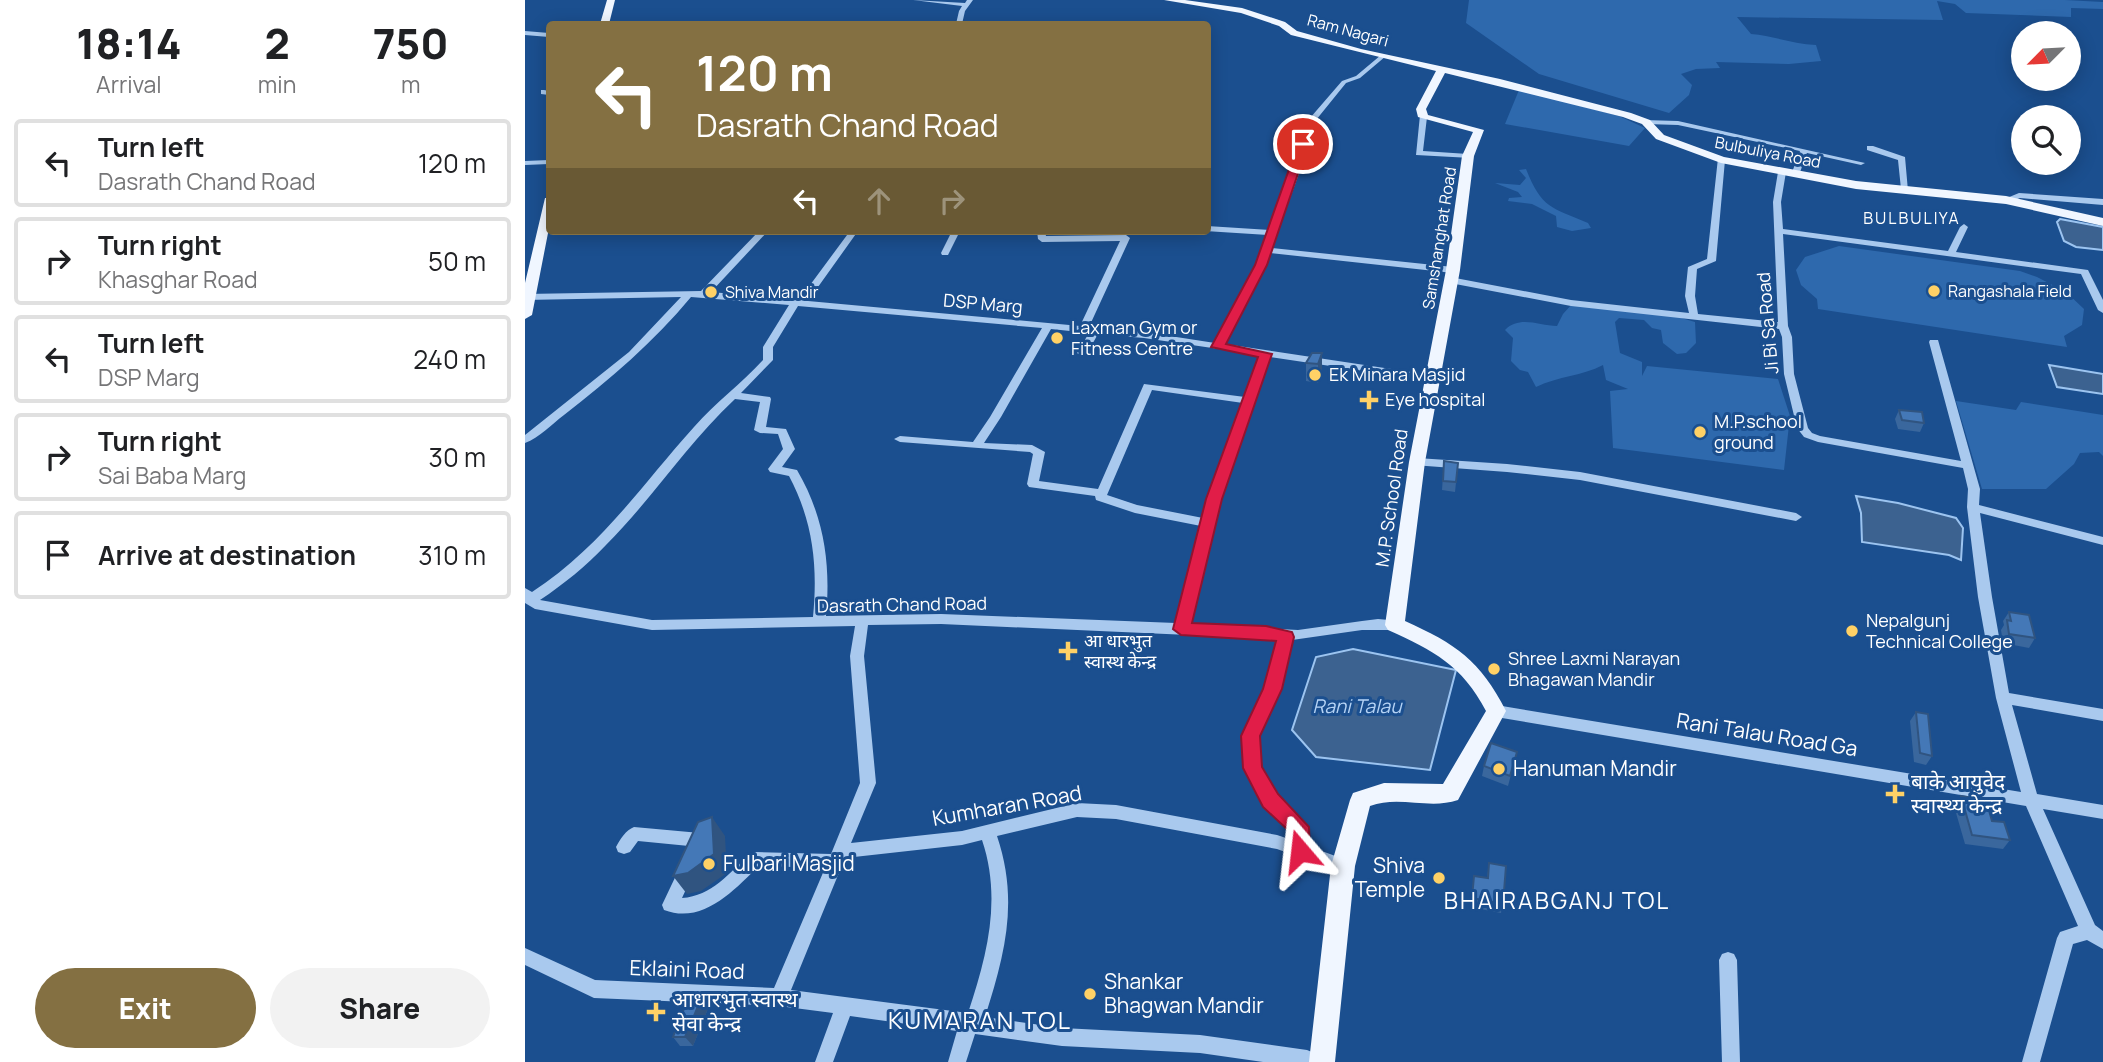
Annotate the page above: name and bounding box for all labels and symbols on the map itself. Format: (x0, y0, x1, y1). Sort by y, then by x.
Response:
street label: Ram Nagari (1305, 9, 1391, 51)
north arrow (2011, 21, 2081, 91)
pin (1273, 114, 1333, 174)
street label: Bulbuliya Road (1713, 131, 1823, 173)
street label: Samshanghat Road (1417, 165, 1461, 311)
district label: BULBULIYA (1863, 207, 1961, 229)
street label: Ji Bi Sa Road (1751, 271, 1783, 375)
place label: Rangashala Field (1948, 280, 2072, 302)
place label: Shiva Mandir (725, 281, 819, 303)
marker: Rangashala Field (1926, 283, 1942, 299)
marker: Shiva Mandir (703, 284, 719, 300)
street label: DSP Marg (942, 288, 1024, 318)
place label: Laxman Gym or Fitness Centre (1071, 315, 1198, 360)
marker: Laxman Gym or Fitness Centre (1049, 330, 1065, 346)
place label: Ek Minara Masjid (1329, 362, 1466, 386)
marker: Ek Minara Masjid (1307, 367, 1323, 383)
place label: Eye hospital (1385, 387, 1486, 411)
marker: Eye hospital (1359, 390, 1379, 410)
place label: M.P.school ground (1714, 409, 1802, 454)
marker: M.P.school ground (1692, 424, 1708, 440)
street label: M.P. School Road (1369, 427, 1413, 569)
street label: Dasrath Chand Road (817, 591, 987, 617)
place label: Nepalgunj Technical College (1866, 608, 2013, 653)
marker: Nepalgunj Technical College (1844, 623, 1860, 639)
place label: आ धारभुत स्वास्थ केन्द्र (1084, 628, 1157, 673)
marker: आ धारभुत स्वास्थ केन्द्र (1058, 641, 1078, 661)
place label: Shree Laxmi Narayan Bhagawan Mandir (1508, 646, 1680, 691)
marker: Shree Laxmi Narayan Bhagawan Mandir (1486, 661, 1502, 677)
water label: Rani Talau (1313, 693, 1403, 719)
street label: Rani Talau Road Ga (1675, 706, 1860, 762)
place label: Hanuman Mandir (1513, 754, 1677, 782)
marker: Hanuman Mandir (1491, 761, 1507, 777)
place label: बाके आयुवेद स्वास्थ्य केन्द्र (1911, 767, 2006, 819)
street label: Kumharan Road (930, 778, 1084, 832)
marker: बाके आयुवेद स्वास्थ्य केन्द्र (1885, 784, 1905, 804)
position arrow (1263, 814, 1337, 888)
place label: Fulbari Masjid (723, 849, 855, 877)
place label: Shiva Temple (1355, 851, 1425, 903)
marker: Fulbari Masjid (701, 856, 717, 872)
marker: Shiva Temple (1431, 870, 1447, 886)
district label: BHAIRABGANJ TOL (1444, 884, 1670, 916)
street label: Eklaini Road (629, 953, 745, 985)
place label: Shankar Bhagwan Mandir (1104, 967, 1264, 1019)
place label: आधारभुत स्वास्थ सेवा केन्द्र (672, 985, 798, 1037)
marker: Shankar Bhagwan Mandir (1082, 986, 1098, 1002)
marker: आधारभुत स्वास्थ सेवा केन्द्र (646, 1002, 666, 1022)
district label: KUMARAN TOL (888, 1003, 1072, 1036)

